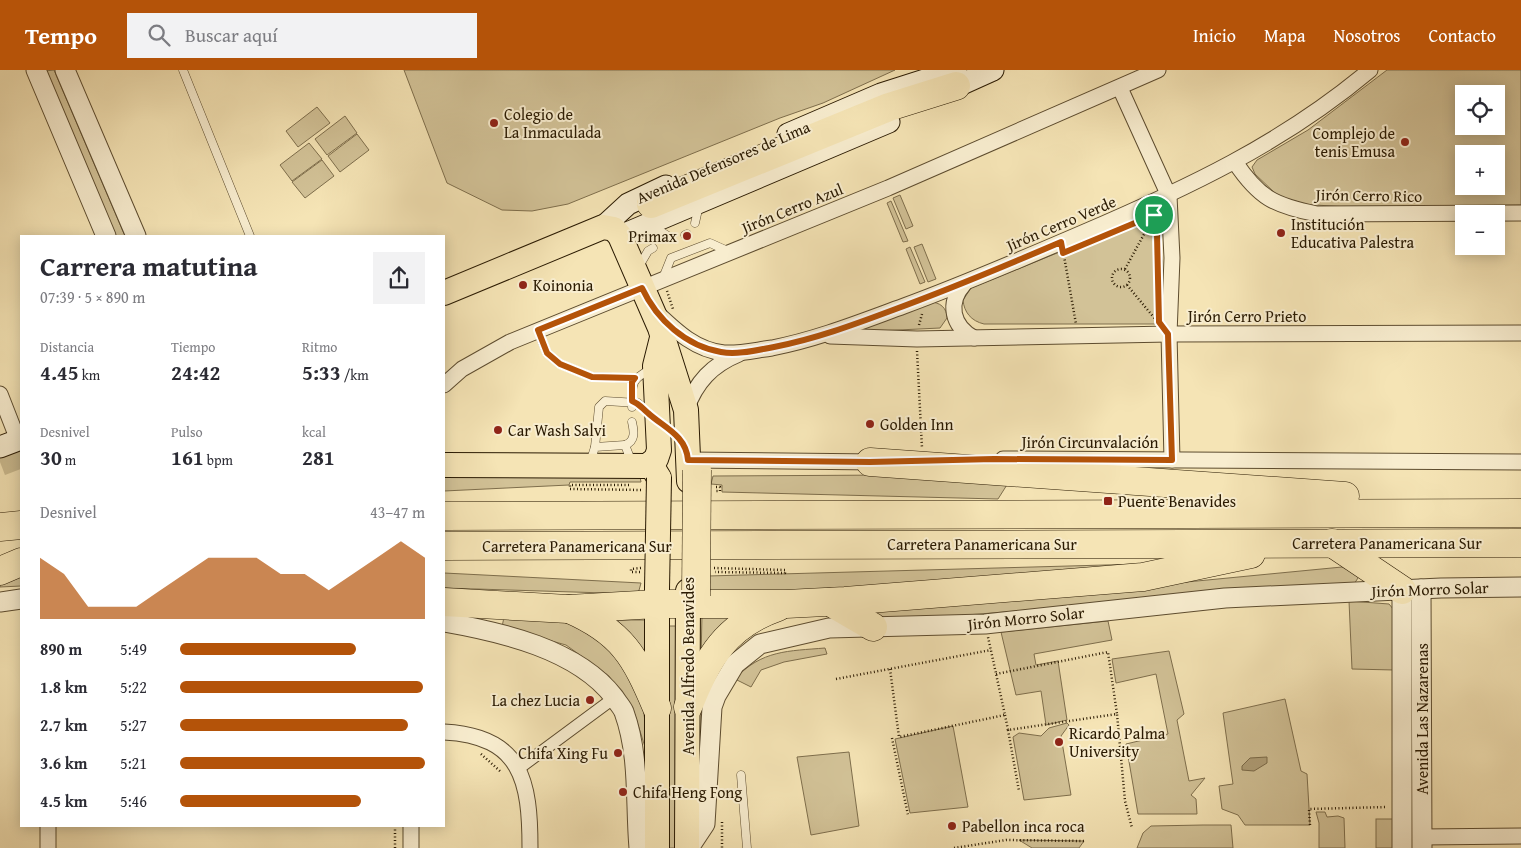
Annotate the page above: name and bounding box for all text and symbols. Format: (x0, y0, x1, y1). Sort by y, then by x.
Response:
search box (127, 13, 477, 58)
text: Tempo (25, 18, 97, 53)
icon: search (145, 21, 173, 49)
text: Buscar aquí (185, 21, 278, 49)
text: Inicio (1193, 22, 1236, 49)
text: Mapa (1264, 22, 1305, 49)
text: Nosotros (1333, 22, 1401, 49)
text: Contacto (1429, 22, 1496, 49)
map controls (1455, 85, 1505, 255)
button: locate (1455, 85, 1505, 135)
place label: Colegio de La Inmaculada (504, 102, 602, 144)
street label: Avenida Defensores de Lima (632, 114, 814, 210)
marker: Colegio de La Inmaculada (488, 117, 500, 129)
place label: Complejo de tenis Emusa (1312, 121, 1395, 163)
marker: Complejo de tenis Emusa (1399, 136, 1411, 148)
button: + (1455, 145, 1505, 195)
street label: Jirón Cerro Azul (736, 177, 847, 240)
street label: Jirón Cerro Rico (1314, 182, 1422, 208)
street label: Jirón Cerro Verde (1001, 189, 1120, 258)
pin (1133, 194, 1175, 236)
icon: arrive (1140, 201, 1168, 229)
button: − (1455, 205, 1505, 255)
place label: Institución Educativa Palestra (1291, 212, 1414, 254)
place label: Primax (629, 224, 678, 248)
marker: Institución Educativa Palestra (1275, 227, 1287, 239)
marker: Primax (681, 230, 693, 242)
text: Carrera matutina (40, 245, 258, 286)
button: share (373, 252, 425, 304)
place label: Koinonia (533, 273, 594, 297)
marker: Koinonia (517, 279, 529, 291)
text: 07:39 · 5 × 890 m (40, 285, 145, 309)
street label: Jirón Cerro Prieto (1186, 304, 1306, 328)
text: Distancia (40, 337, 94, 357)
text: Tiempo (171, 337, 215, 357)
text: Ritmo (302, 337, 338, 357)
text: 4.45 (40, 357, 79, 388)
text: 24:42 (171, 357, 220, 388)
text: 5:33 (302, 357, 341, 388)
text: km (79, 365, 100, 385)
text: /km (341, 365, 369, 385)
place label: Golden Inn (880, 412, 954, 436)
place label: Car Wash Salvi (508, 418, 607, 442)
marker: Golden Inn (864, 418, 876, 430)
text: Desnivel (40, 422, 90, 442)
text: Pulso (171, 422, 203, 442)
text: kcal (302, 422, 326, 442)
marker: Car Wash Salvi (492, 424, 504, 436)
street label: Jirón Circunvalación (1019, 430, 1159, 454)
text: 30 (40, 442, 62, 473)
text: 161 (171, 442, 204, 473)
text: 281 (302, 442, 335, 473)
text: m (62, 450, 76, 470)
text: bpm (204, 450, 233, 470)
place label: Puente Benavides (1118, 489, 1236, 513)
marker: Puente Benavides (1102, 495, 1114, 507)
text: Desnivel (40, 500, 97, 524)
text: 43–47 m (370, 500, 425, 524)
street label: Carretera Panamericana Sur (1292, 531, 1482, 555)
street label: Carretera Panamericana Sur (887, 532, 1077, 556)
street label: Carretera Panamericana Sur (482, 534, 672, 558)
street label: Jirón Morro Solar (1369, 575, 1489, 603)
street label: Avenida Alfredo Benavides (676, 577, 700, 755)
street label: Jirón Morro Solar (964, 600, 1086, 636)
text: 890 m (40, 637, 82, 661)
text: 5:49 (120, 637, 147, 661)
street label: Avenida Las Nazarenas (1410, 643, 1434, 795)
text: 1.8 km (40, 675, 87, 699)
text: 5:22 (120, 675, 147, 699)
place label: La chez Lucia (492, 688, 580, 712)
marker: La chez Lucia (584, 694, 596, 706)
text: 2.7 km (40, 713, 87, 737)
text: 5:27 (120, 713, 147, 737)
place label: Ricardo Palma University (1069, 721, 1166, 763)
marker: Ricardo Palma University (1053, 736, 1065, 748)
place label: Chifa Xing Fu (518, 741, 608, 765)
marker: Chifa Xing Fu (612, 747, 624, 759)
text: 3.6 km (40, 751, 87, 775)
text: 5:21 (120, 751, 147, 775)
place label: Chifa Heng Fong (633, 780, 742, 804)
marker: Chifa Heng Fong (617, 786, 629, 798)
text: 4.5 km (40, 789, 87, 813)
text: 5:46 (120, 789, 147, 813)
place label: Pabellon inca roca (962, 814, 1085, 838)
marker: Pabellon inca roca (946, 820, 958, 832)

